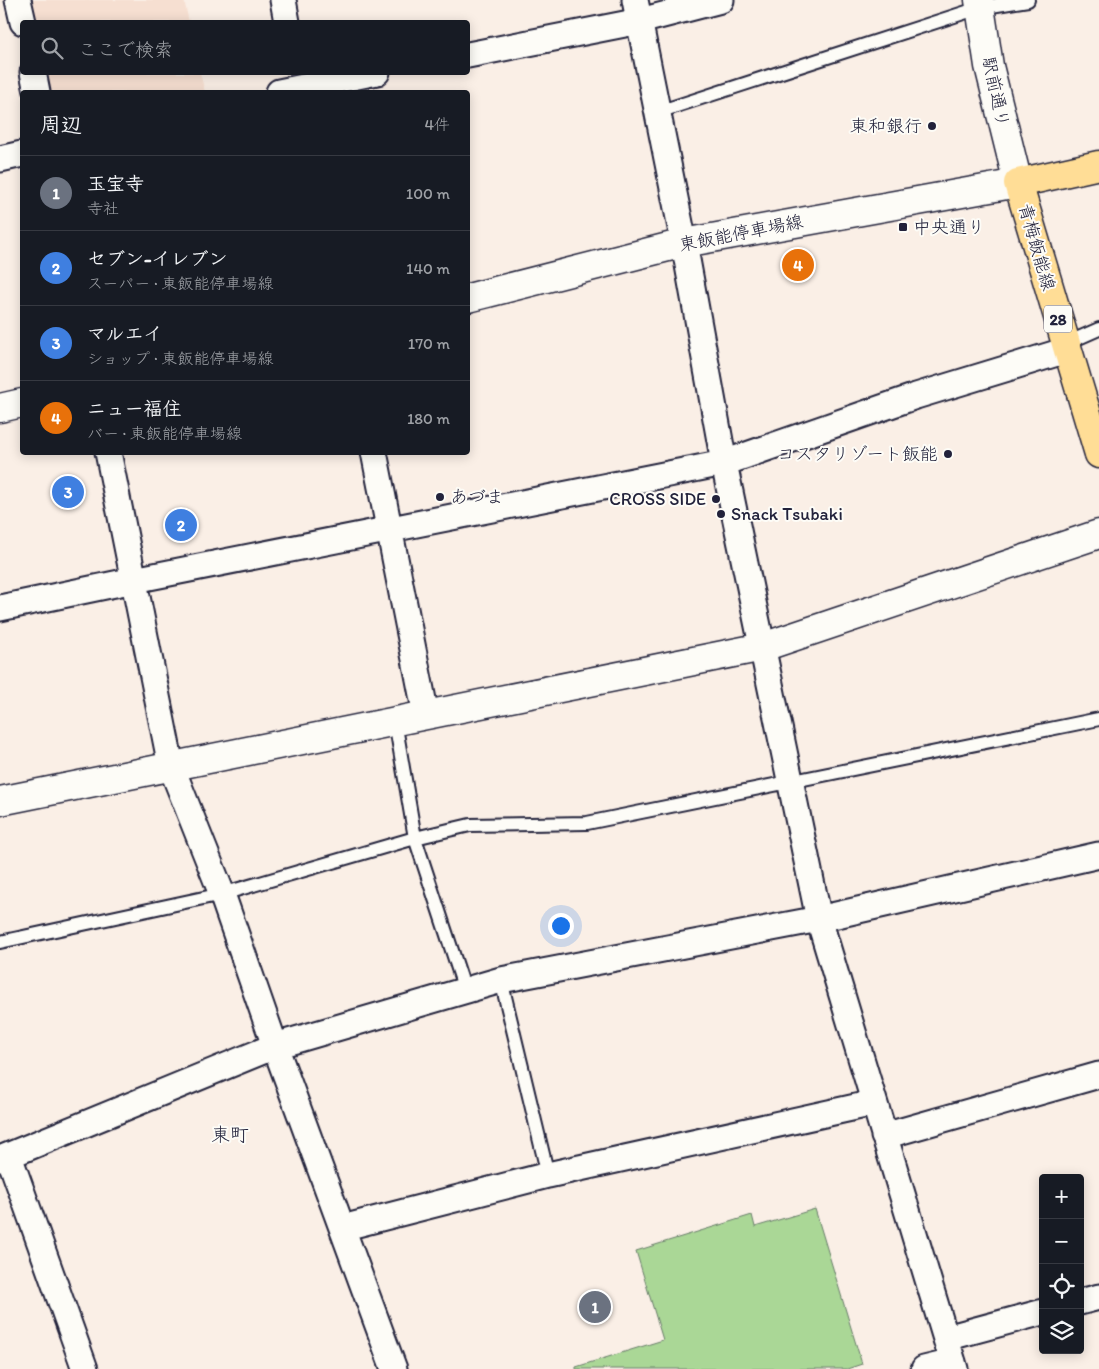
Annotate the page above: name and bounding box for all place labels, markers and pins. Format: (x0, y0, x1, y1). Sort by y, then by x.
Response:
place label: 東和銀行 (850, 115, 922, 137)
marker: 東和銀行 (926, 120, 938, 132)
place label: 中央通り (913, 216, 985, 238)
marker: 中央通り (897, 221, 909, 233)
pin: 4 (782, 246, 814, 284)
place label: コスタリゾート飯能 (777, 443, 938, 465)
marker: コスタリゾート飯能 (942, 448, 954, 460)
pin: 3 (52, 473, 84, 511)
place label: あづま (450, 486, 504, 508)
place label: CROSS SIDE (609, 488, 706, 510)
marker: あづま (434, 491, 446, 503)
marker: CROSS SIDE (710, 493, 722, 505)
place label: Snack Tsubaki (731, 503, 843, 525)
pin: 2 (165, 506, 197, 544)
marker: Snack Tsubaki (715, 508, 727, 520)
pin: 1 (579, 1288, 611, 1326)

